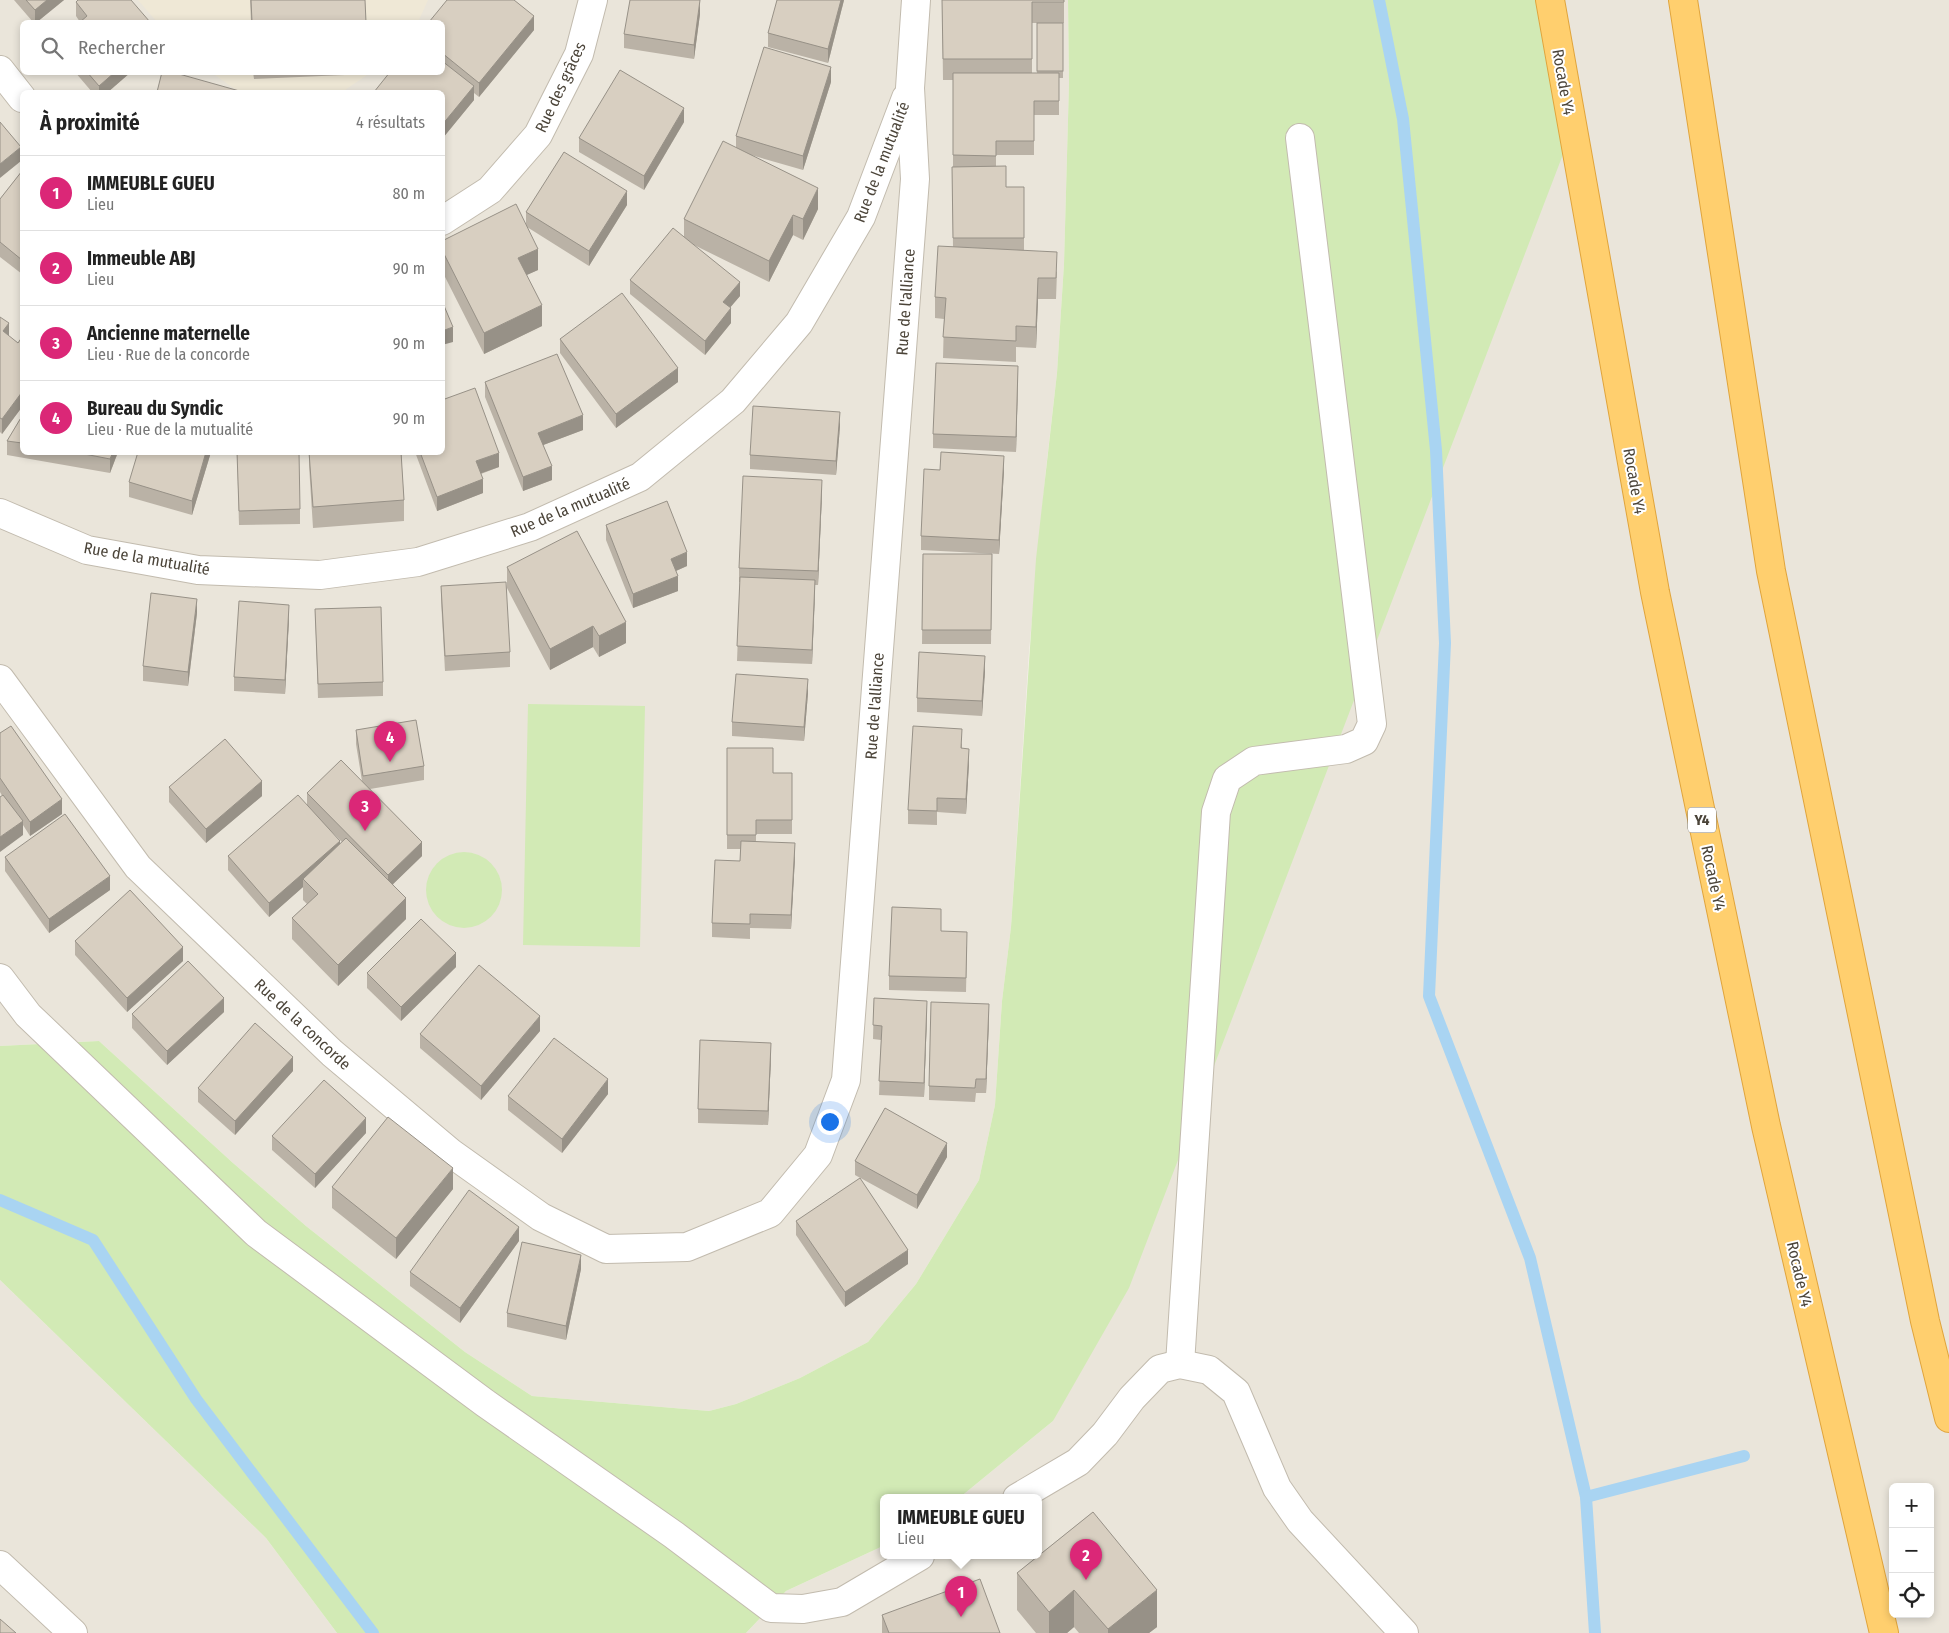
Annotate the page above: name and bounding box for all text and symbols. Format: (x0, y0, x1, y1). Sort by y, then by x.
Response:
search box (20, 20, 445, 75)
icon: search (38, 34, 66, 62)
text: Rechercher (78, 36, 165, 59)
street label: Rue des grâces (531, 39, 590, 135)
street label: Rocade Y4 (1548, 48, 1579, 117)
street label: Rue de la mutualité (850, 99, 913, 225)
text: À proximité (40, 110, 140, 136)
text: 4 résultats (356, 113, 425, 132)
text: IMMEUBLE GUEU (87, 172, 215, 195)
text: 1 (53, 184, 59, 203)
text: 80 m (393, 184, 425, 203)
text: Lieu (87, 195, 114, 214)
text: Immeuble ABJ (87, 247, 196, 270)
street label: Rue de l'alliance (892, 248, 919, 356)
text: 2 (52, 259, 60, 278)
text: 90 m (393, 259, 425, 278)
text: Lieu (87, 270, 114, 289)
text: Ancienne maternelle (87, 322, 250, 345)
text: 3 (52, 334, 60, 353)
text: 90 m (393, 334, 425, 353)
text: Lieu · Rue de la concorde (87, 345, 250, 364)
text: Bureau du Syndic (87, 397, 223, 420)
text: 4 (52, 409, 60, 428)
text: 90 m (393, 409, 425, 428)
text: Lieu · Rue de la mutualité (87, 420, 253, 439)
street label: Rocade Y4 (1619, 447, 1650, 516)
street label: Rue de la mutualité (508, 474, 633, 541)
street label: Rue de la mutualité (82, 538, 212, 579)
street label: Rue de l'alliance (861, 652, 888, 760)
pin: 4 (374, 721, 406, 762)
pin: 3 (349, 790, 381, 831)
road number: Y4 (1688, 808, 1716, 832)
street label: Rocade Y4 (1697, 844, 1730, 913)
street label: Rue de la concorde (251, 975, 355, 1074)
your location (817, 1109, 843, 1135)
street label: Rocade Y4 (1783, 1240, 1816, 1309)
map controls (1889, 1483, 1934, 1618)
button: + (1889, 1483, 1934, 1528)
popup (880, 1494, 1042, 1559)
text: IMMEUBLE GUEU (897, 1506, 1025, 1529)
button: − (1889, 1528, 1934, 1573)
text: Lieu (897, 1529, 925, 1548)
pin: 2 (1070, 1539, 1102, 1580)
button: locate (1889, 1573, 1934, 1618)
pin: 1 (945, 1576, 977, 1617)

